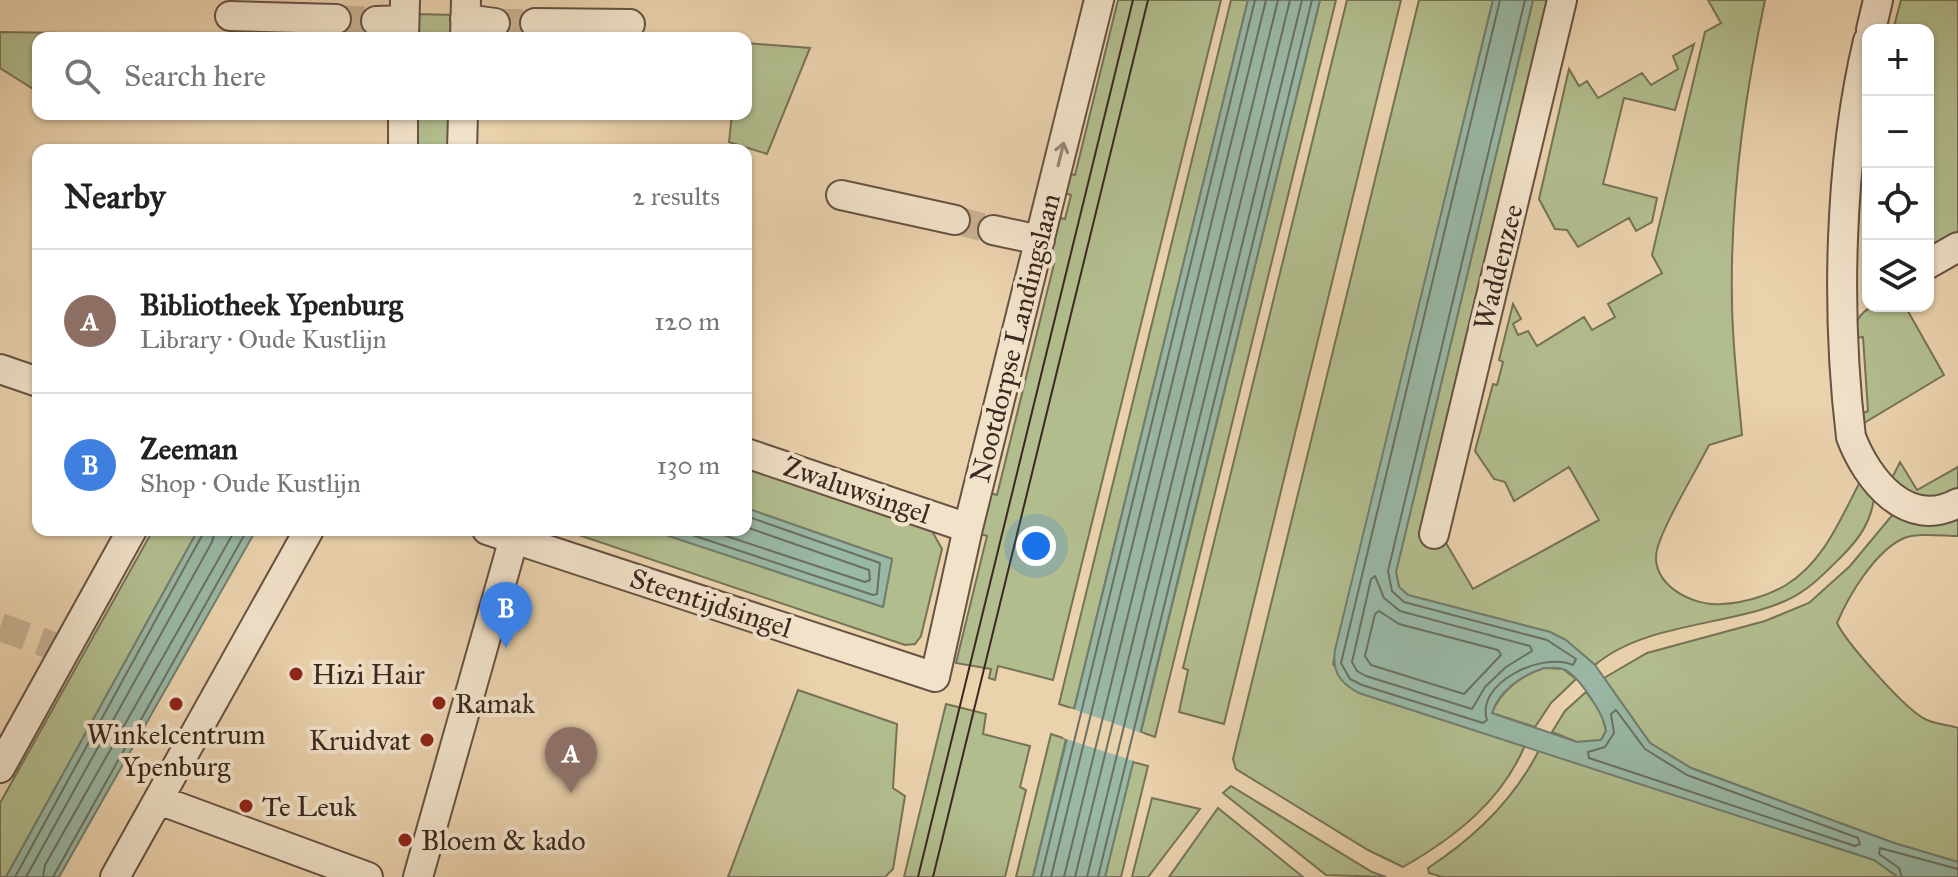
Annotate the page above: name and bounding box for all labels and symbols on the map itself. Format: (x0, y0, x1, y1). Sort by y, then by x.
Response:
one-way arrow (1054, 141, 1069, 167)
street label: Nootdorpse Landingslaan (962, 190, 1068, 486)
street label: Waddenzee (1466, 201, 1530, 333)
street label: Zwaluwsingel (779, 449, 935, 532)
your location (1016, 526, 1056, 566)
street label: Steentijdsingel (626, 560, 797, 646)
pin: B (480, 582, 532, 648)
place label: Hizi Hair (312, 657, 425, 692)
marker: Hizi Hair (287, 665, 305, 683)
place label: Ramak (455, 686, 535, 721)
marker: Ramak (430, 694, 448, 712)
marker: Winkelcentrum Ypenburg (167, 695, 185, 713)
place label: Winkelcentrum Ypenburg (87, 717, 265, 784)
place label: Kruidvat (309, 723, 411, 758)
pin: A (545, 727, 597, 793)
marker: Kruidvat (418, 731, 436, 749)
place label: Te Leuk (262, 789, 357, 824)
marker: Te Leuk (237, 797, 255, 815)
place label: Bloem & kado (421, 823, 585, 858)
marker: Bloem & kado (396, 831, 414, 849)

